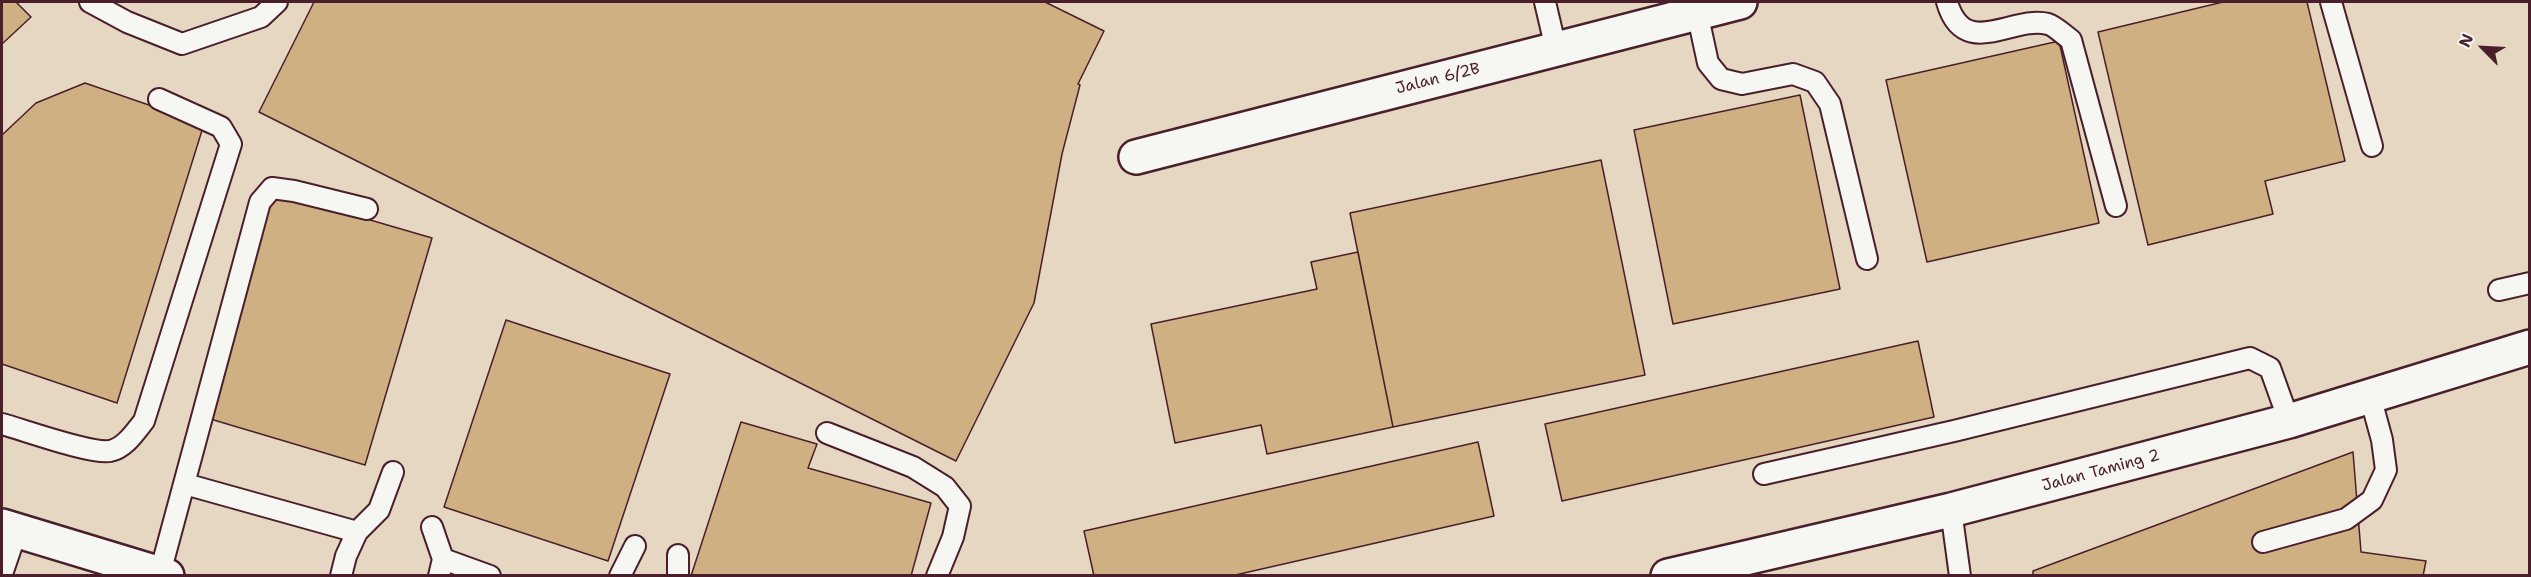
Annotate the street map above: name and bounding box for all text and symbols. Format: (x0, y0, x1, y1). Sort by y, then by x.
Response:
north arrow (2453, 18, 2513, 78)
text: N (2454, 30, 2478, 51)
street label: Jalan 6/2B (1394, 59, 1482, 99)
street label: Jalan Taming 2 (2040, 446, 2162, 496)

